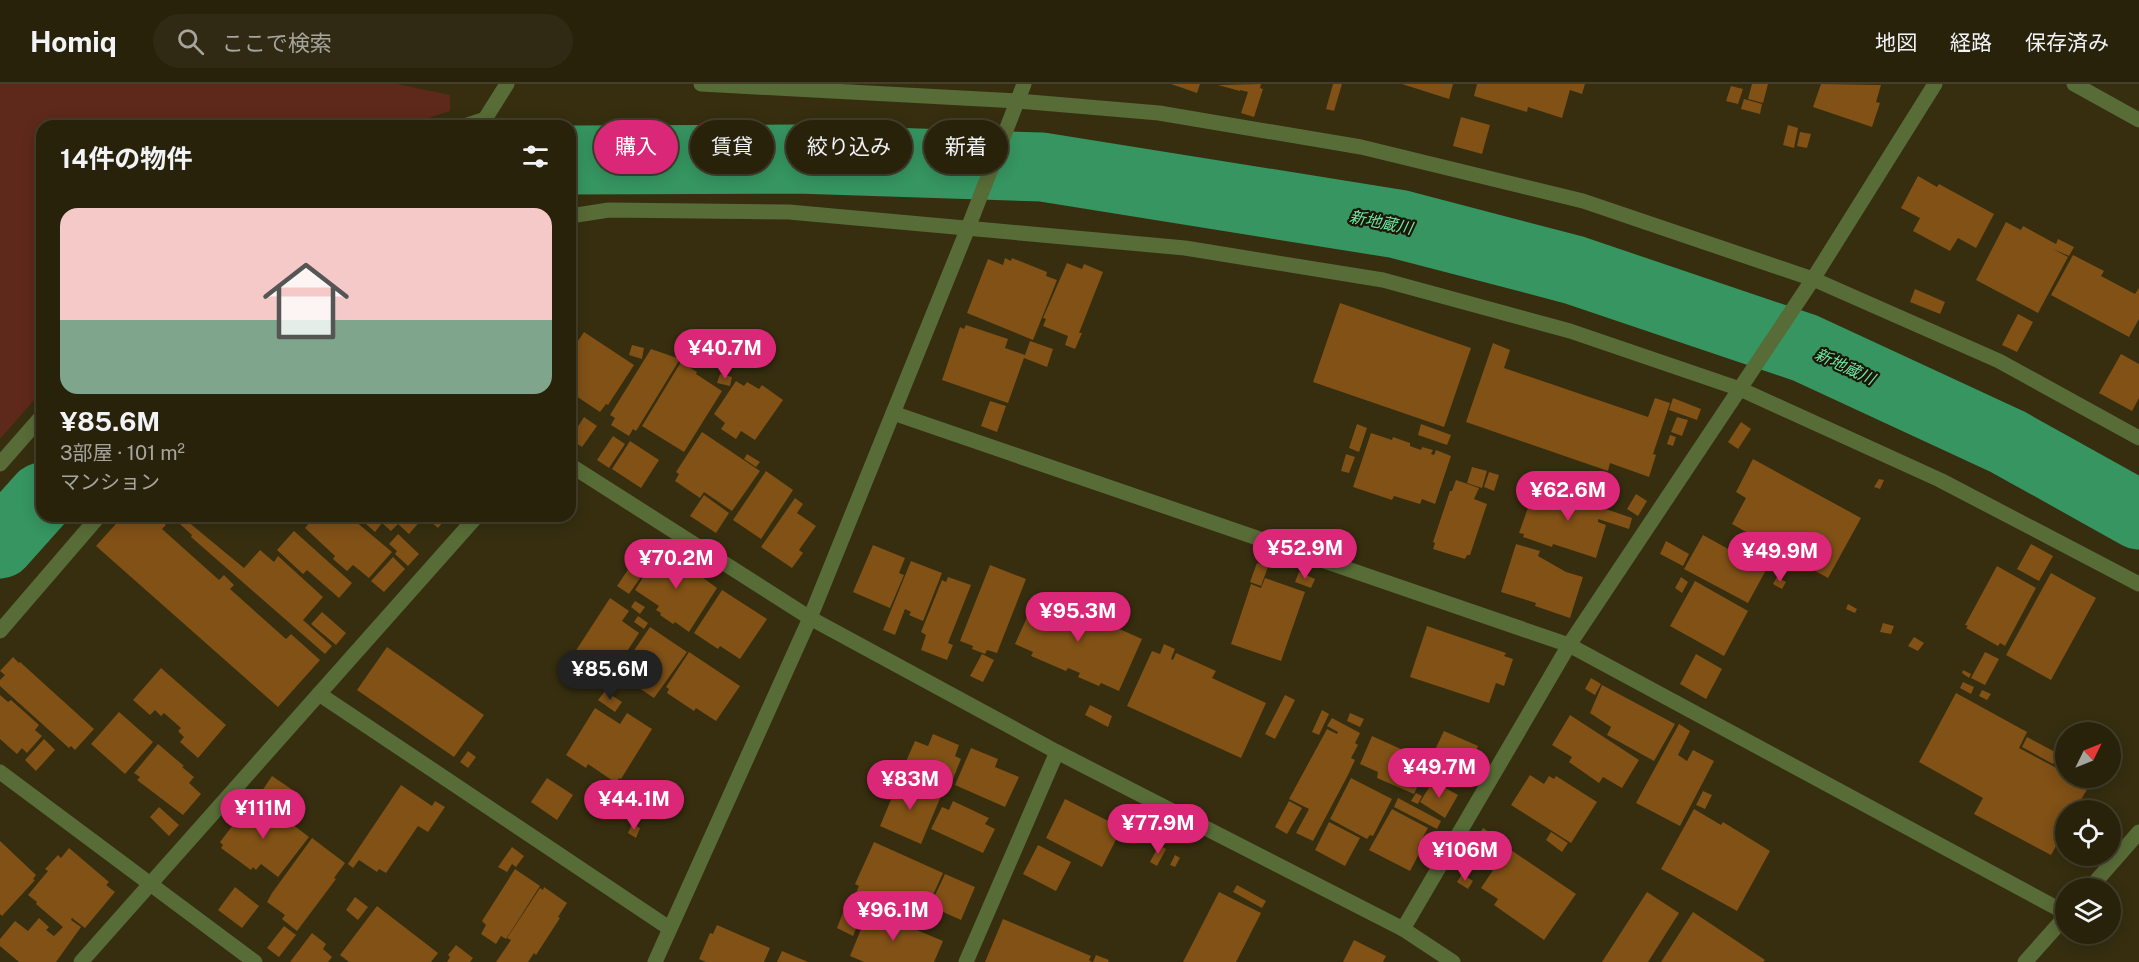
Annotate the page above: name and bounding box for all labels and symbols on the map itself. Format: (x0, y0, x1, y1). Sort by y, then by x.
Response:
water label: 新地蔵川 (1348, 207, 1416, 238)
pin: ¥40.7M (676, 329, 774, 380)
water label: 新地蔵川 (1812, 344, 1880, 389)
pin: ¥62.6M (1519, 471, 1617, 522)
pin: ¥52.9M (1256, 529, 1354, 580)
pin: ¥49.9M (1731, 532, 1829, 583)
pin: ¥70.2M (627, 539, 725, 590)
pin: ¥95.3M (1029, 592, 1127, 643)
pin: ¥85.6M (561, 650, 659, 701)
north arrow (2055, 722, 2121, 788)
pin: ¥49.7M (1390, 748, 1488, 799)
pin: ¥83M (874, 760, 946, 811)
pin: ¥44.1M (585, 780, 683, 831)
pin: ¥111M (221, 789, 305, 840)
pin: ¥77.9M (1109, 804, 1207, 855)
pin: ¥106M (1423, 831, 1507, 882)
pin: ¥96.1M (844, 891, 942, 942)

